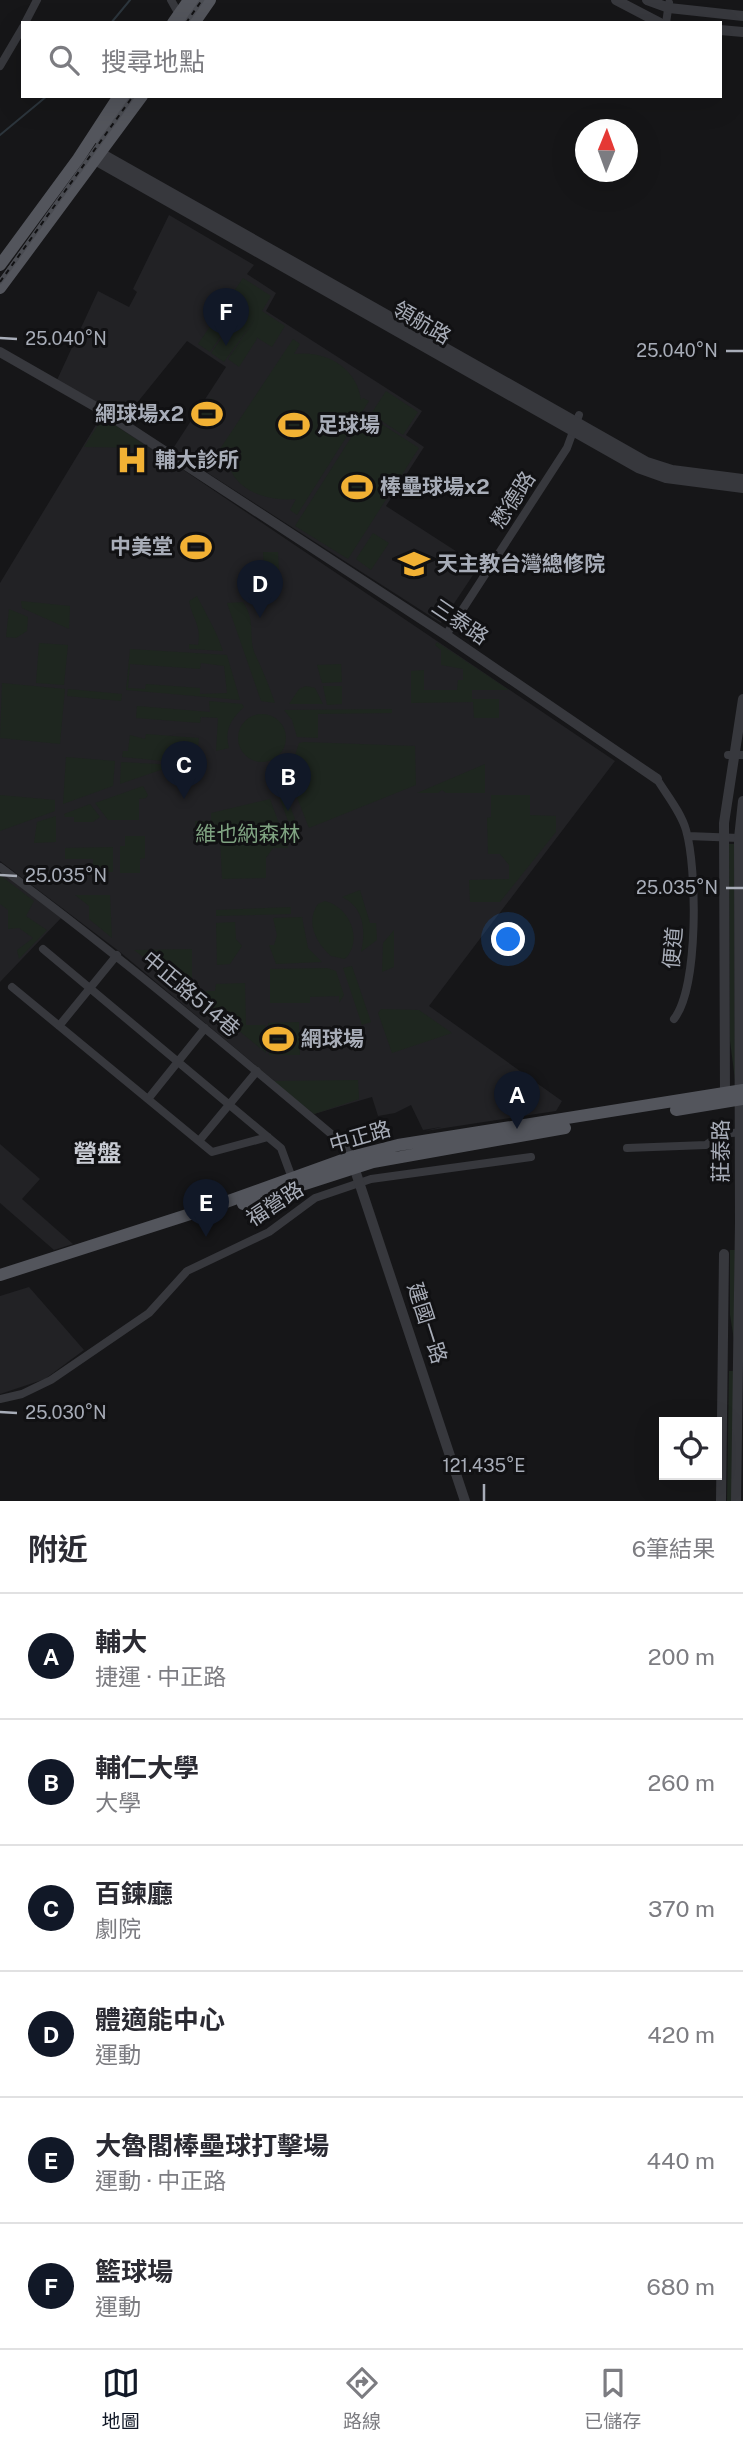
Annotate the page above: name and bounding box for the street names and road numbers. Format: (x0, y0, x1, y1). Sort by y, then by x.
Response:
street label: 領航路 (389, 296, 456, 349)
street label: 懋德路 (485, 467, 540, 533)
street label: 三泰路 (427, 594, 493, 650)
street label: 便道 (658, 926, 687, 970)
street label: 中正路514巷 (138, 946, 245, 1042)
street label: 中正路 (326, 1116, 394, 1157)
street label: 莊泰路 (708, 1120, 733, 1183)
street label: 福營路 (242, 1176, 308, 1231)
street label: 建國一路 (403, 1279, 452, 1367)

